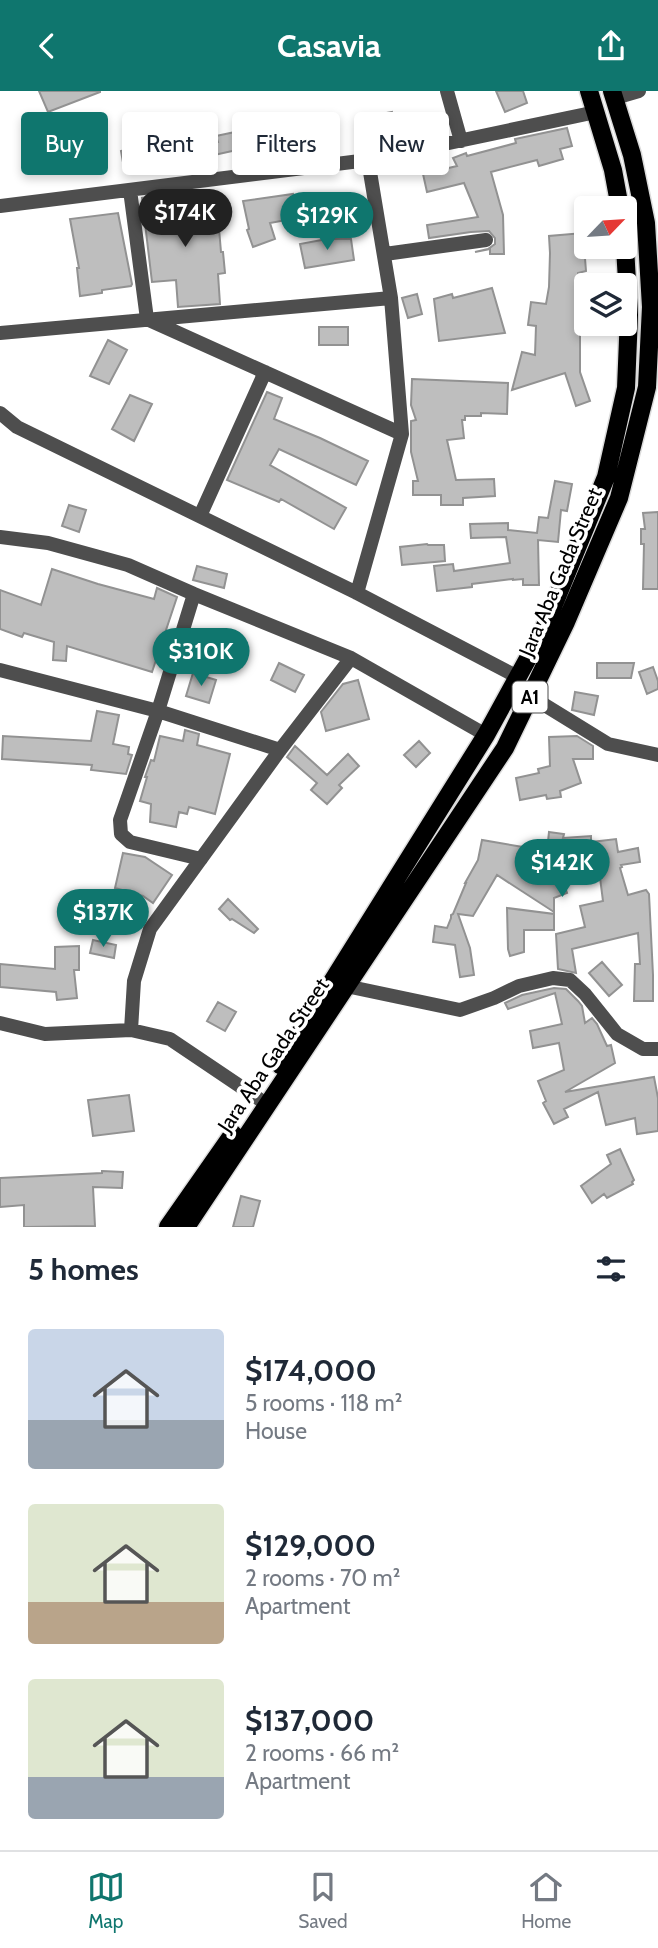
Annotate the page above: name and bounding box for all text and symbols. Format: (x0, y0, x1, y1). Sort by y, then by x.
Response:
text: Casavia (277, 26, 381, 65)
icon: back (28, 27, 66, 65)
icon: share (592, 27, 630, 65)
chip: Buy (21, 112, 108, 175)
chip: Rent (122, 112, 218, 175)
chip: Filters (232, 112, 340, 175)
chip: New (354, 112, 449, 175)
pin: $174K (136, 190, 234, 249)
pin: $129K (278, 193, 376, 252)
north arrow (574, 196, 637, 259)
map controls (574, 196, 637, 336)
text: $174K (154, 198, 216, 226)
text: $129K (296, 201, 358, 229)
button: layers (574, 273, 637, 336)
street label: Jara Aba Gada Street (513, 484, 607, 661)
pin: $310K (152, 629, 250, 688)
text: $310K (169, 637, 233, 665)
road number: A1 (512, 681, 548, 713)
pin: $142K (513, 839, 611, 899)
text: $142K (531, 848, 593, 876)
pin: $137K (54, 889, 152, 949)
text: $137K (73, 898, 133, 926)
street label: Jara Aba Gada Street (212, 973, 334, 1138)
icon: filters (592, 1250, 630, 1288)
text: 5 homes (28, 1251, 139, 1288)
text: $174,000 (245, 1352, 377, 1389)
icon: home (84, 1357, 168, 1441)
text: 5 rooms · 118 m² (245, 1389, 402, 1417)
text: House (245, 1417, 307, 1445)
text: $129,000 (245, 1527, 376, 1564)
icon: home (84, 1532, 168, 1616)
text: 2 rooms · 70 m² (245, 1564, 400, 1592)
text: Apartment (245, 1592, 350, 1620)
text: $137,000 (245, 1702, 374, 1739)
icon: home (84, 1707, 168, 1791)
text: 2 rooms · 66 m² (245, 1739, 399, 1767)
text: Apartment (245, 1767, 350, 1795)
tab: Map (87, 1868, 125, 1933)
tab: Saved (298, 1868, 348, 1933)
tab: Home (521, 1868, 571, 1933)

